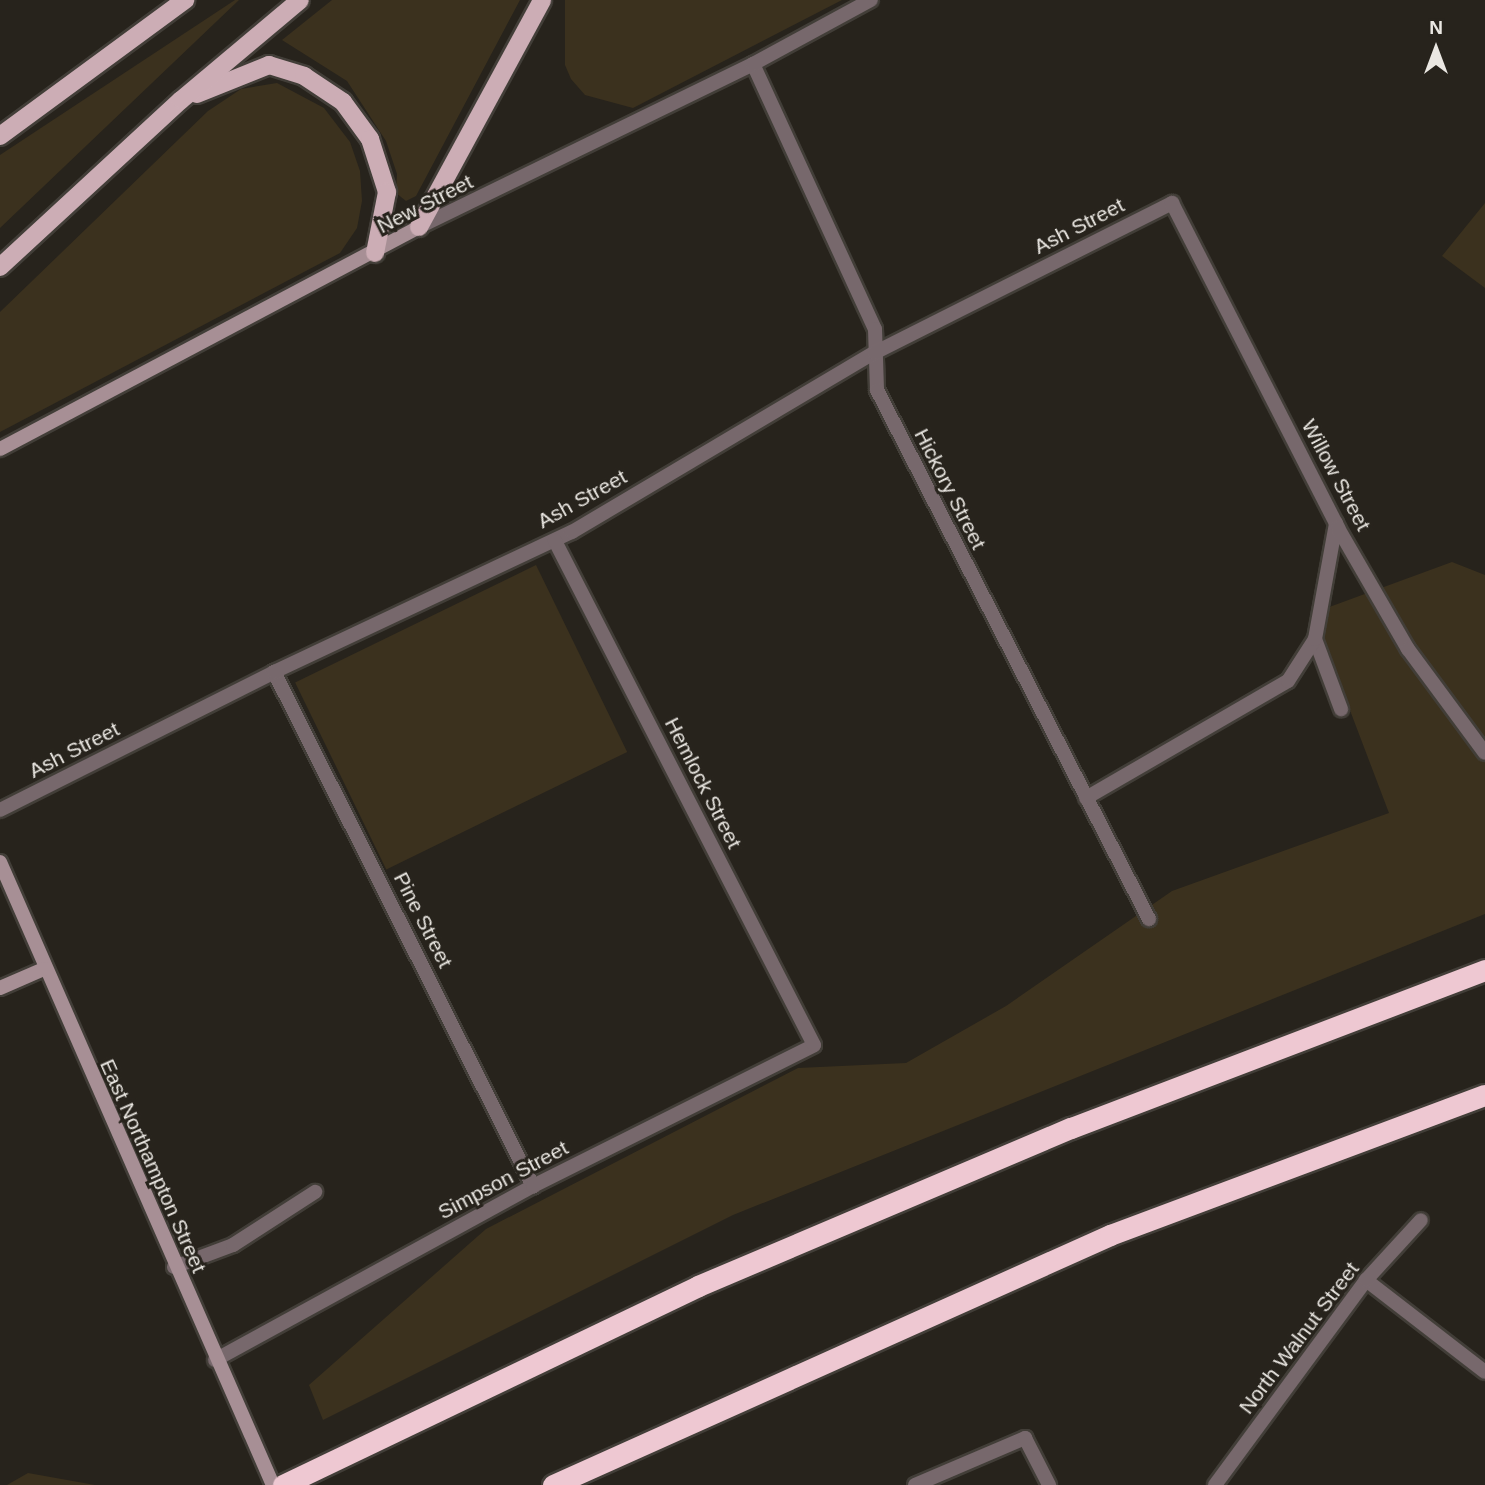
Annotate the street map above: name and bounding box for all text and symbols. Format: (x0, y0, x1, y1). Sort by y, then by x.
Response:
north arrow (1401, 14, 1471, 84)
text: N (1429, 17, 1443, 38)
street label: New Street (373, 169, 477, 239)
street label: Ash Street (1030, 193, 1128, 259)
street label: Willow Street (1296, 415, 1376, 535)
street label: Hickory Street (909, 425, 991, 553)
street label: Ash Street (533, 464, 631, 534)
street label: Hemlock Street (659, 713, 747, 853)
street label: Ash Street (25, 717, 123, 783)
street label: Pine Street (388, 868, 458, 972)
street label: East Northampton Street (94, 1055, 212, 1277)
street label: Simpson Street (434, 1135, 572, 1225)
street label: North Walnut Street (1234, 1257, 1364, 1419)

